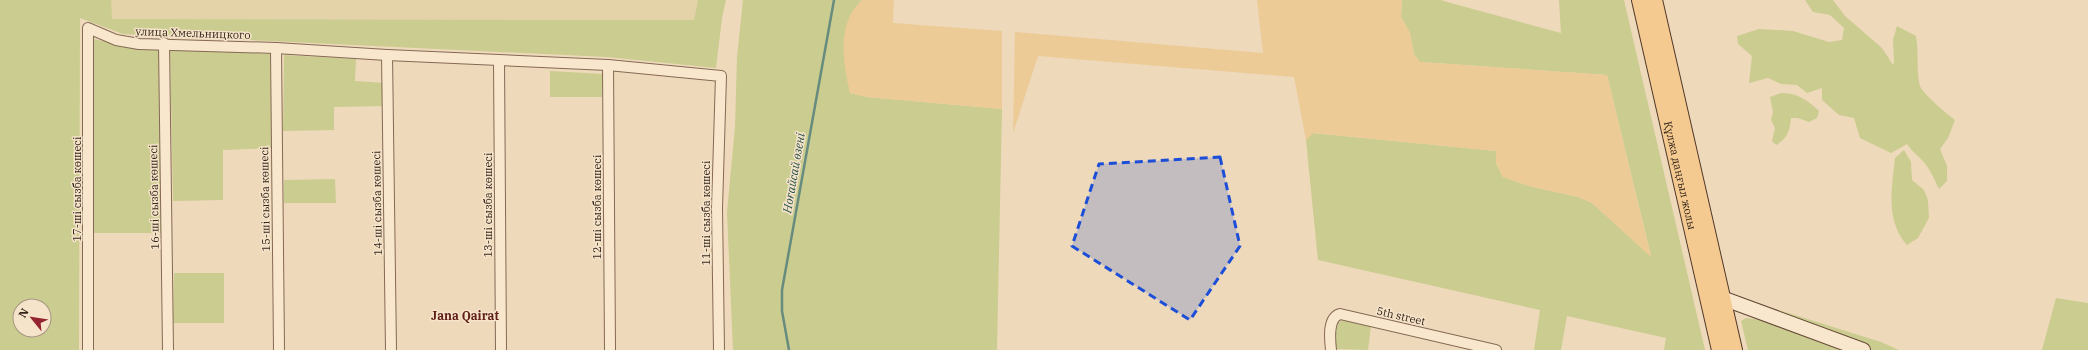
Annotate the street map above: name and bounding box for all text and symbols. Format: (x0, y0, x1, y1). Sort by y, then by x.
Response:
street label: улица Хмельницкого (135, 24, 251, 42)
street label: Құлжа даңғыл жолы (1661, 120, 1699, 231)
water label: Ноғайсай өзені (779, 131, 808, 215)
street label: 17-ші сызба көшесі (70, 136, 84, 242)
street label: 16-ші сызба көшесі (146, 144, 162, 250)
street label: 15-ші сызба көшесі (257, 146, 273, 252)
street label: 14-ші сызба көшесі (369, 150, 385, 256)
street label: 13-ші сызба көшесі (481, 152, 495, 258)
street label: 12-ші сызба көшесі (590, 154, 604, 260)
street label: 11-ші сызба көшесі (699, 160, 713, 266)
north arrow (12, 298, 52, 338)
street label: 5th street (1375, 304, 1427, 328)
text: N (15, 305, 32, 320)
district label: Jana Qairat (431, 308, 499, 323)

